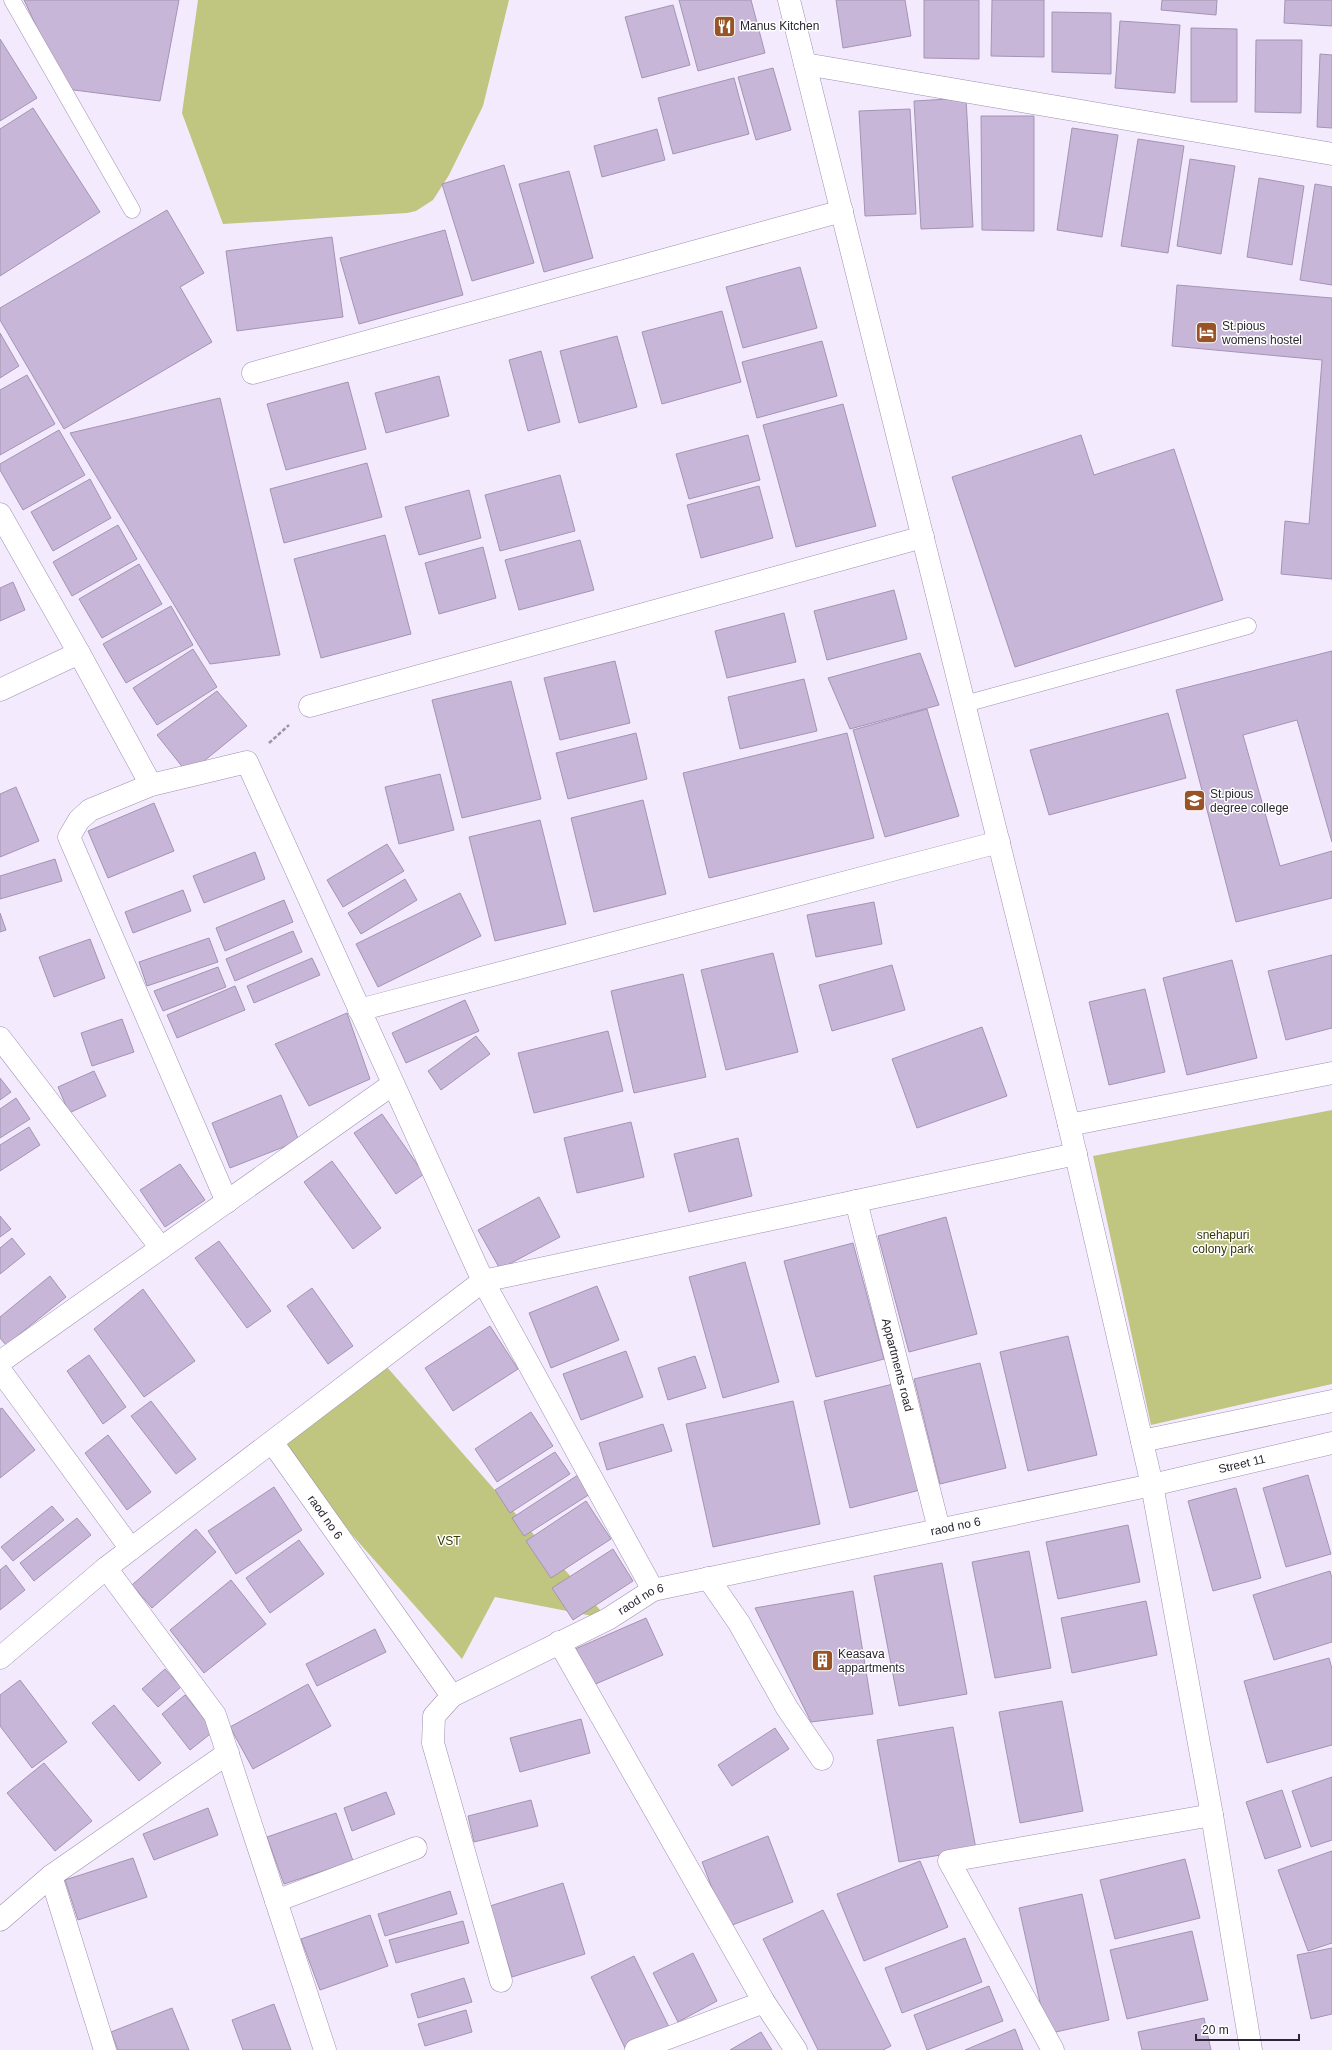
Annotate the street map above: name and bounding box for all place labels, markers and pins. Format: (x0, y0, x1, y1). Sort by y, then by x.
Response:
restaurant icon: Manus Kitchen (712, 13, 738, 39)
place label: Manus Kitchen (740, 19, 819, 33)
place label: St.pious womens hostel (1221, 319, 1302, 347)
hotel icon: St.pious womens hostel (1193, 320, 1219, 346)
place label: St.pious degree college (1210, 787, 1289, 815)
school or university icon: St.pious degree college (1181, 788, 1207, 814)
place label: Keasava appartments (838, 1647, 905, 1675)
building icon: Keasava appartments (810, 1648, 836, 1674)

